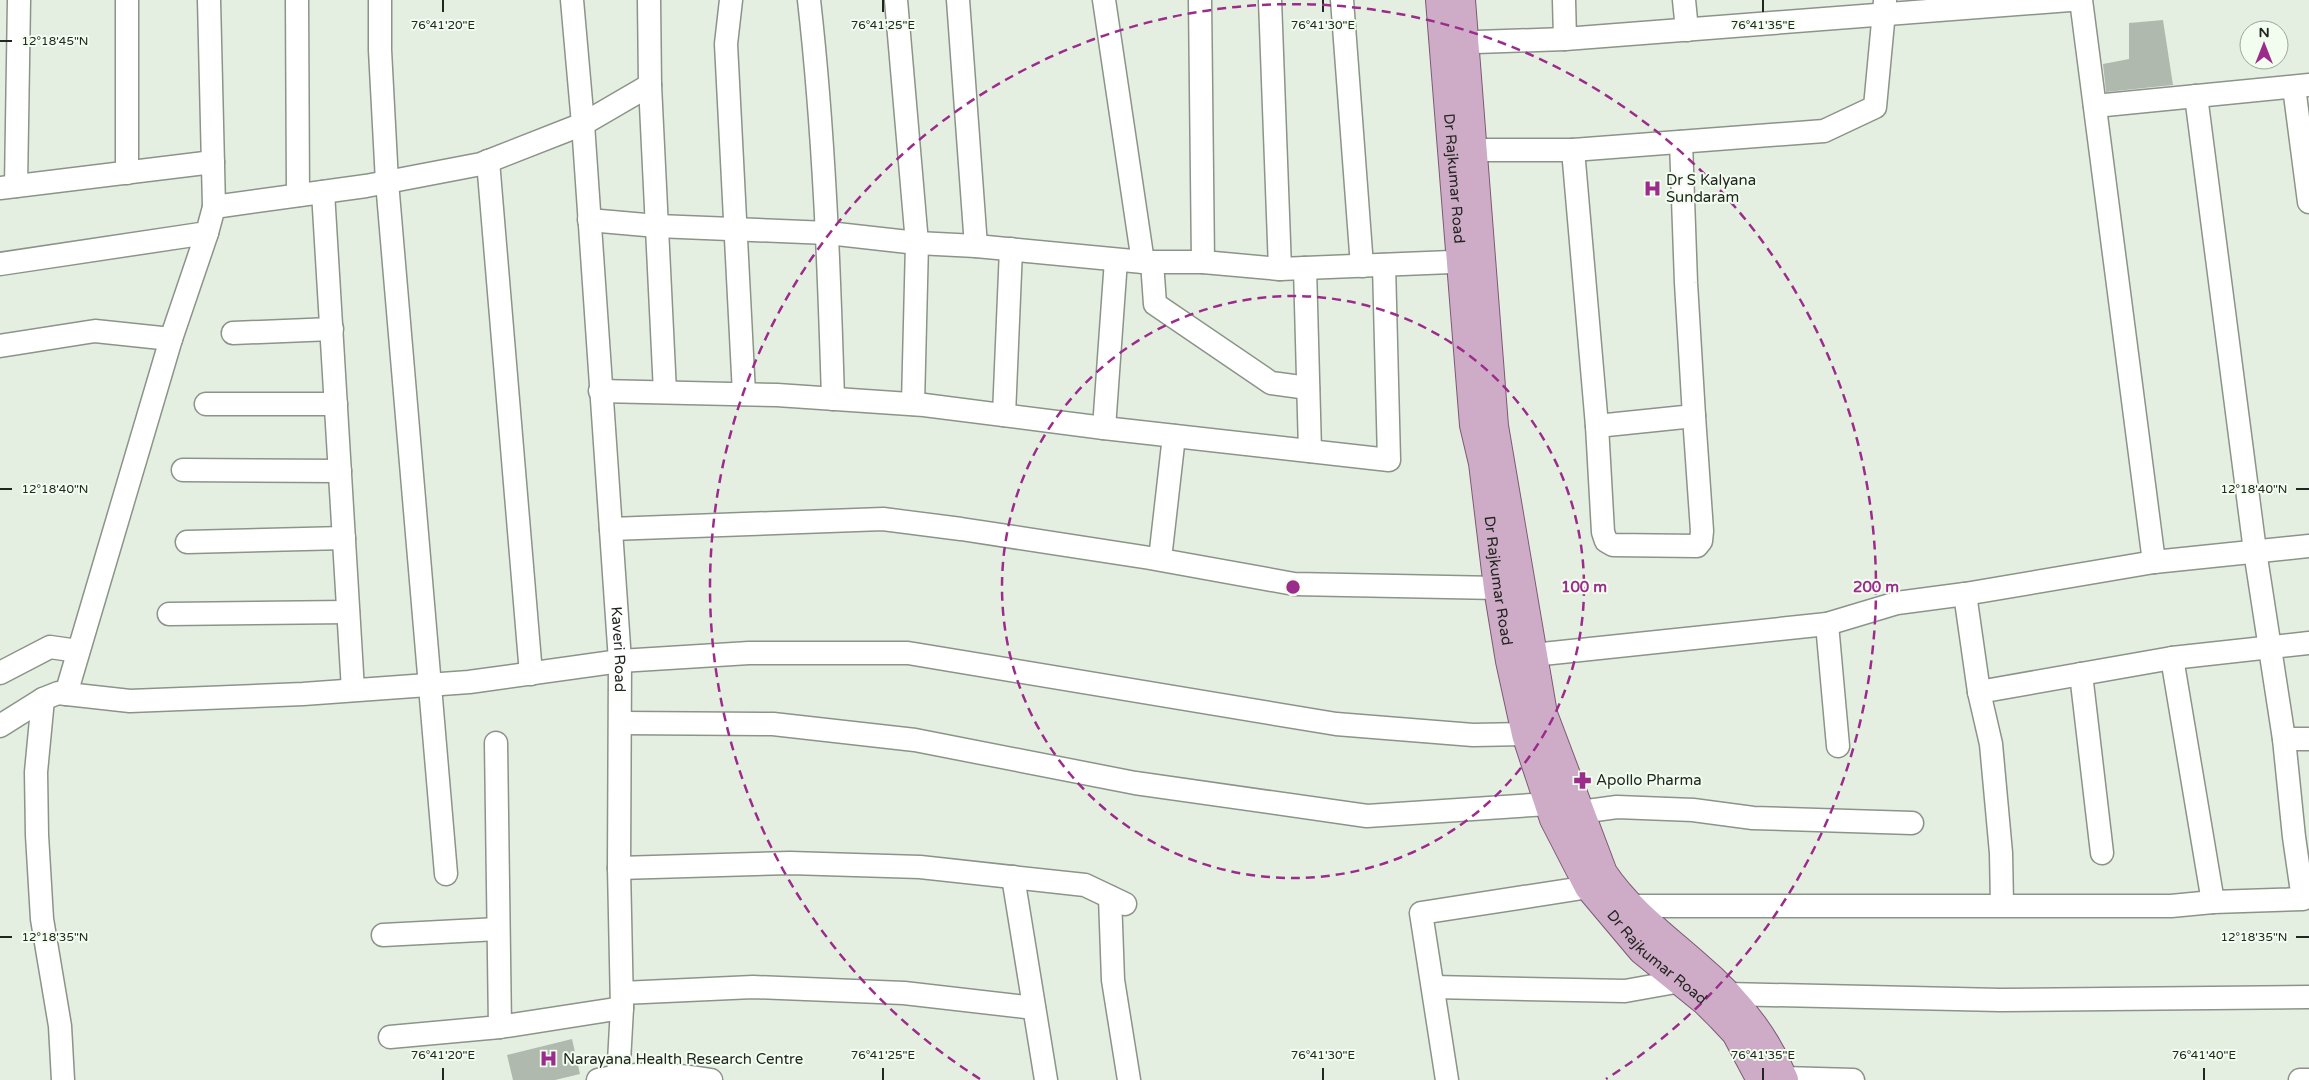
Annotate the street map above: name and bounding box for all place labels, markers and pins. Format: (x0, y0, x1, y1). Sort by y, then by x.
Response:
place label: Dr S Kalyana Sundaram (1666, 171, 1756, 206)
hospital icon: Dr S Kalyana Sundaram (1642, 179, 1662, 199)
centre of rings (1284, 578, 1302, 596)
pharmacy icon: Apollo Pharma (1572, 770, 1592, 790)
place label: Apollo Pharma (1596, 771, 1702, 789)
hospital icon: Narayana Health Research Centre (539, 1049, 559, 1069)
place label: Narayana Health Research Centre (563, 1050, 803, 1068)

